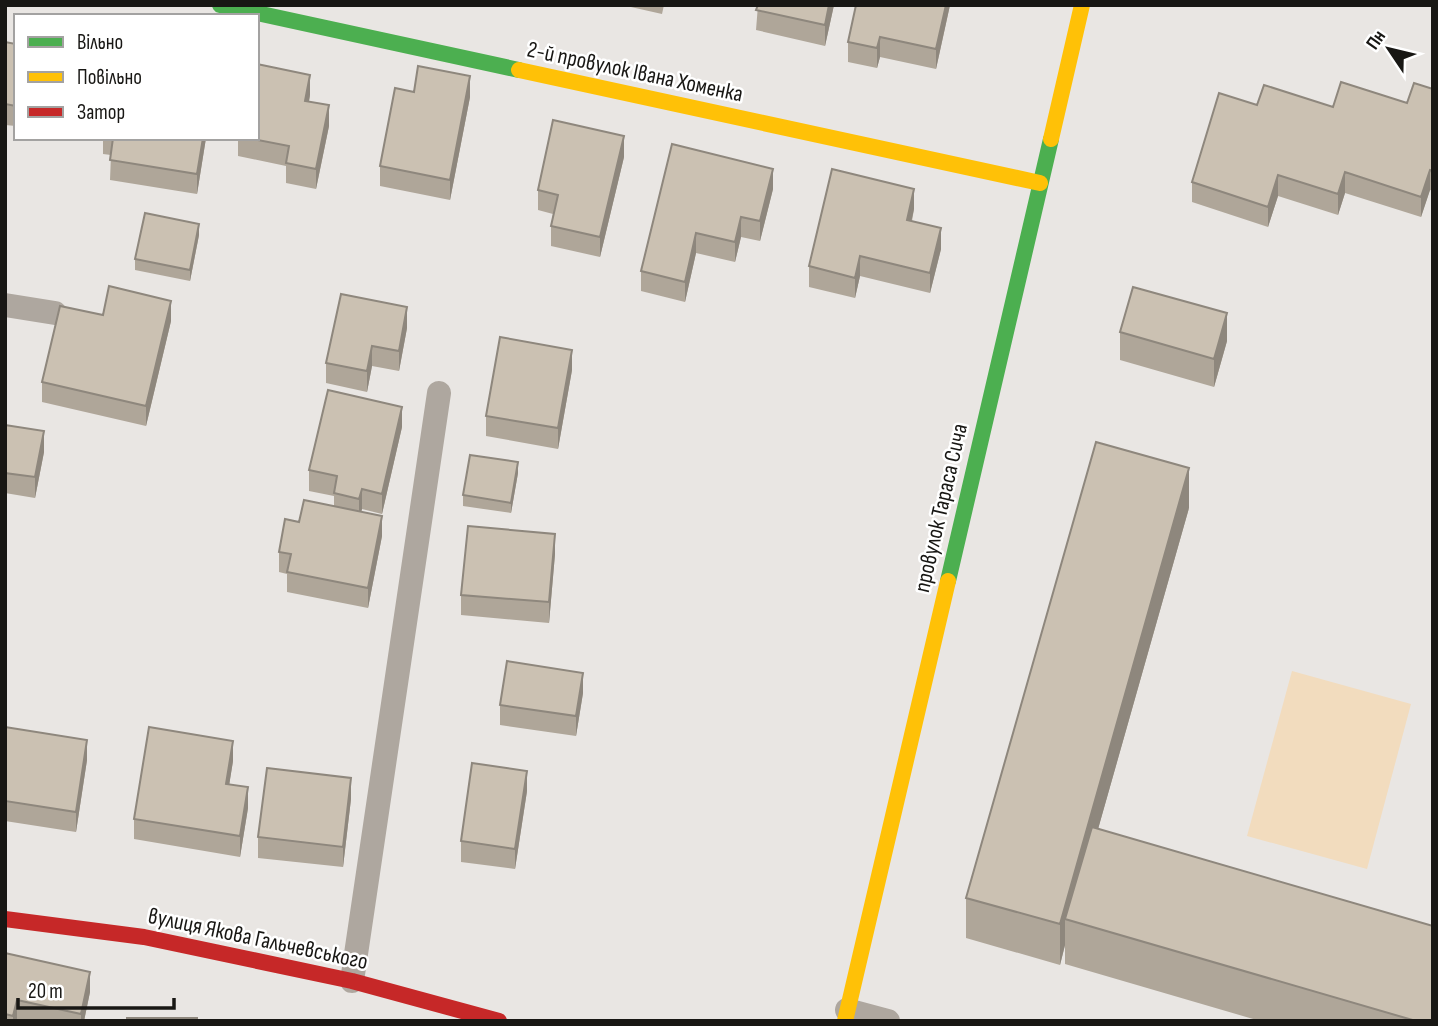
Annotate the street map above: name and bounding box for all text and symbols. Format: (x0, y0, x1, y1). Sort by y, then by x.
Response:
legend (14, 14, 259, 140)
north arrow (1354, 14, 1424, 84)
text: Пн (1362, 26, 1391, 54)
text: Вільно (77, 30, 123, 55)
street label: 2-й провулок Івана Хоменка (525, 35, 745, 109)
text: Повільно (77, 65, 142, 90)
text: Затор (77, 100, 125, 125)
street label: провулок Тараса Сича (908, 421, 974, 595)
street label: вулиця Якова Гальчевського (146, 902, 370, 976)
scale bar (18, 967, 173, 1011)
text: 20 m (28, 979, 63, 1004)

